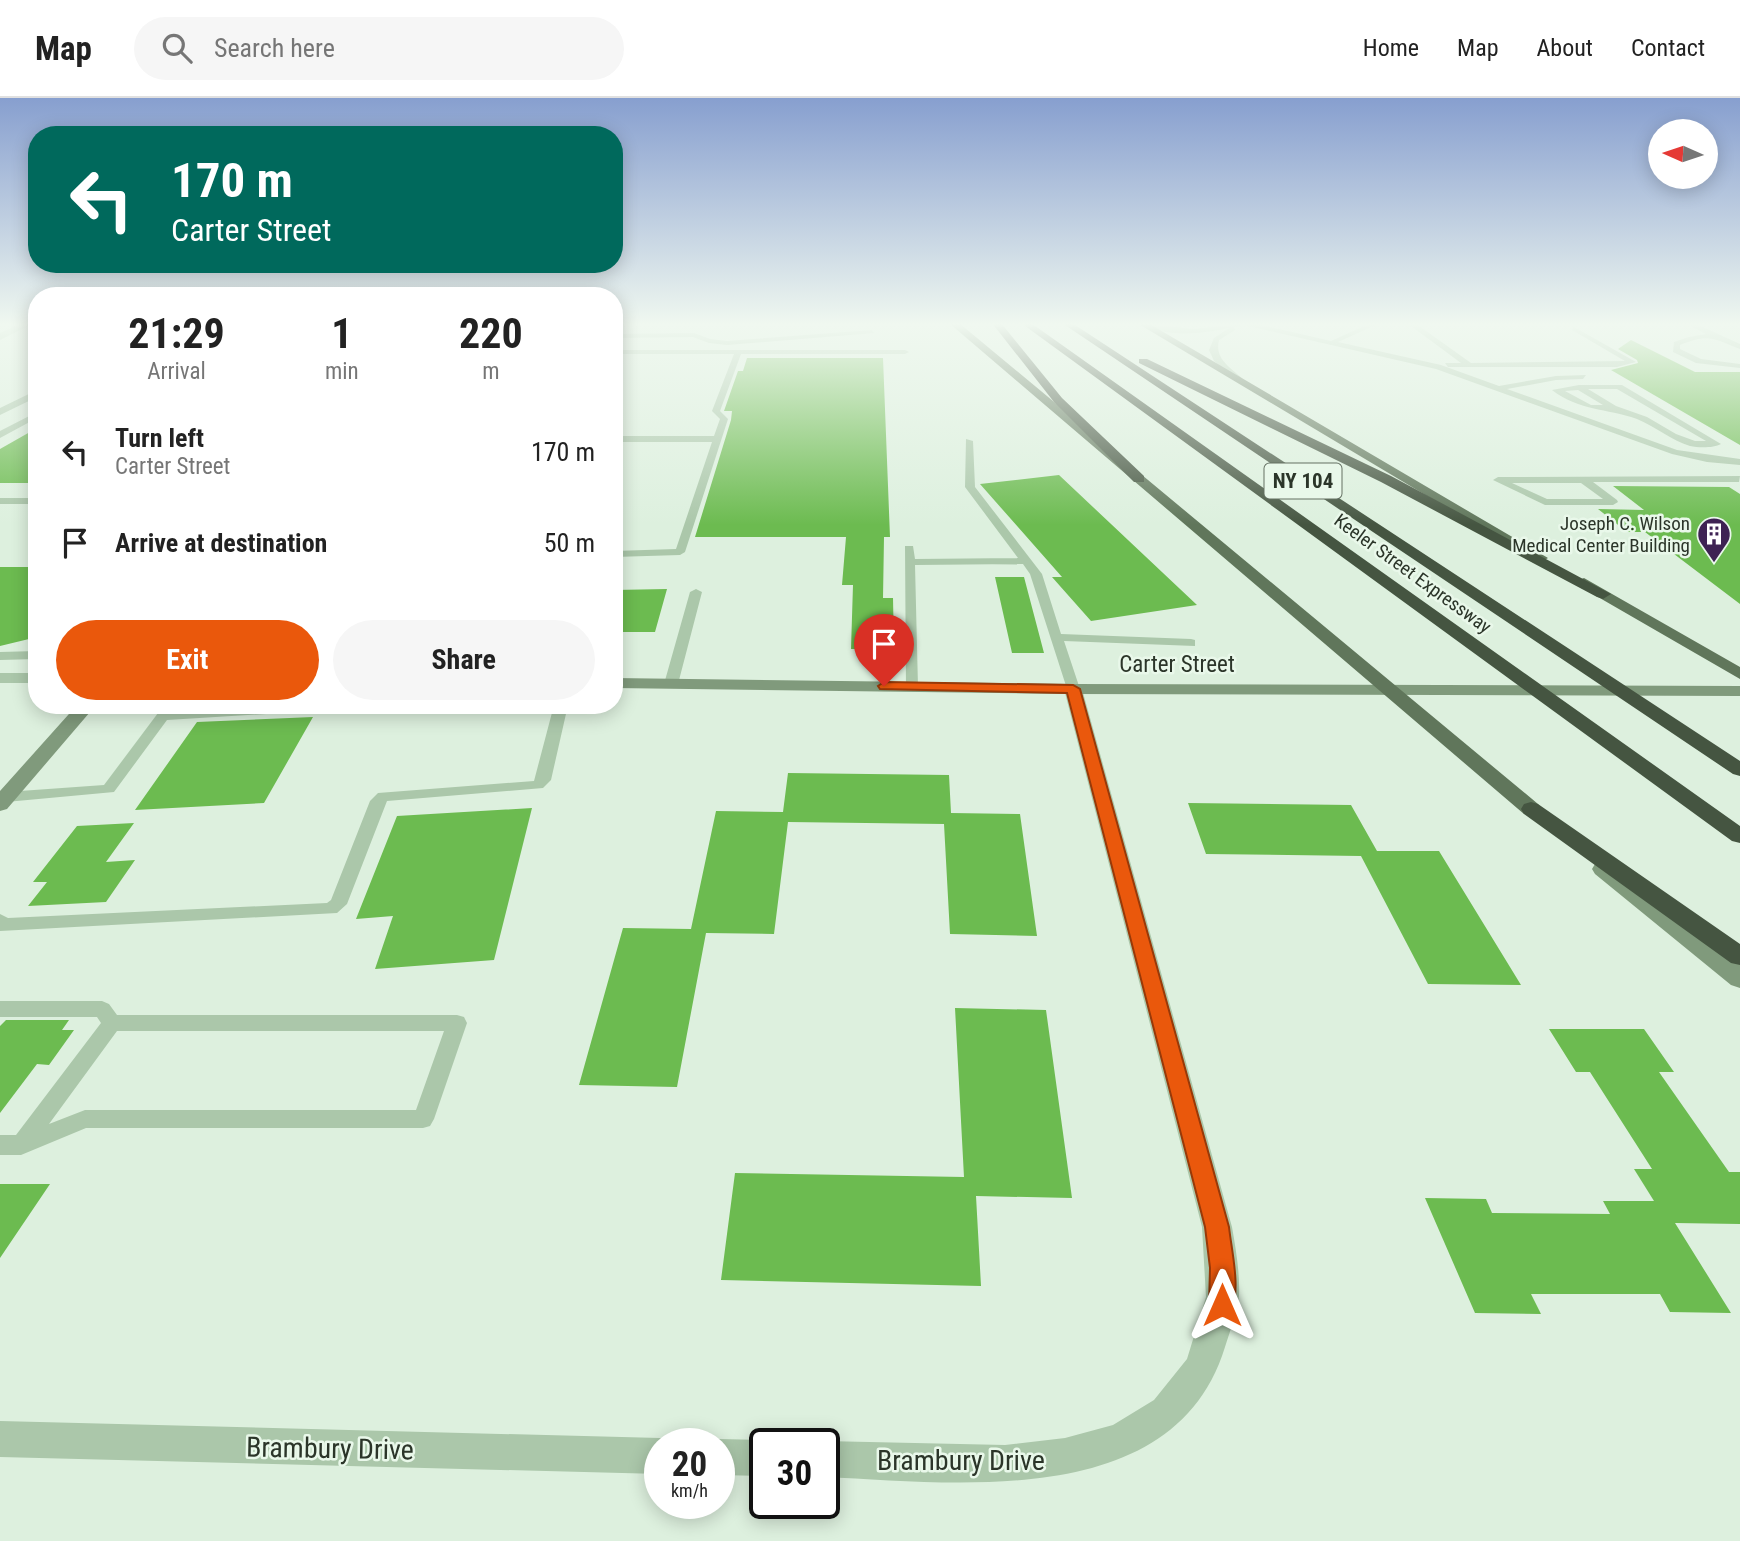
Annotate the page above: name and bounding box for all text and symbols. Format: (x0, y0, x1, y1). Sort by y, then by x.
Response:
search box (134, 17, 624, 80)
text: Map (35, 29, 92, 68)
icon: search (158, 29, 196, 67)
text: Search here (214, 33, 335, 63)
text: Home (1363, 34, 1419, 62)
text: Map (1457, 34, 1499, 62)
text: About (1537, 34, 1593, 62)
text: Contact (1631, 34, 1705, 62)
north arrow (1648, 119, 1718, 189)
map controls (1648, 119, 1718, 189)
text: 170 m (171, 152, 293, 209)
icon: left (56, 154, 147, 245)
text: Carter Street (171, 211, 332, 249)
text: 21:29 (128, 309, 225, 358)
text: 1 (331, 309, 352, 358)
text: 220 (459, 309, 523, 358)
text: Arrival (147, 358, 206, 385)
text: min (325, 358, 359, 385)
text: m (482, 358, 499, 385)
text: Turn left (115, 423, 204, 453)
icon: left (56, 433, 94, 471)
text: 170 m (531, 437, 595, 467)
text: Carter Street (115, 453, 230, 480)
road number: NY 104 (1264, 464, 1342, 498)
street label: Keeler Street Expressway (1330, 509, 1496, 638)
place label: Joseph C. Wilson Medical Center Building (1512, 512, 1690, 557)
building icon: Joseph C. Wilson Medical Center Building (1695, 515, 1733, 564)
icon: arrive (56, 524, 94, 562)
text: Arrive at destination (115, 528, 327, 558)
text: 50 m (544, 528, 595, 558)
pin (854, 614, 914, 686)
button: Exit (56, 620, 319, 700)
button: Share (333, 620, 595, 700)
icon: arrive (865, 625, 903, 663)
street label: Carter Street (1119, 651, 1235, 678)
position arrow (1185, 1268, 1259, 1342)
speed limit sign: 30 (749, 1428, 840, 1519)
street label: Brambury Drive (246, 1431, 414, 1466)
text: 20 (672, 1444, 707, 1485)
street label: Brambury Drive (877, 1444, 1045, 1477)
text: km/h (671, 1480, 708, 1501)

